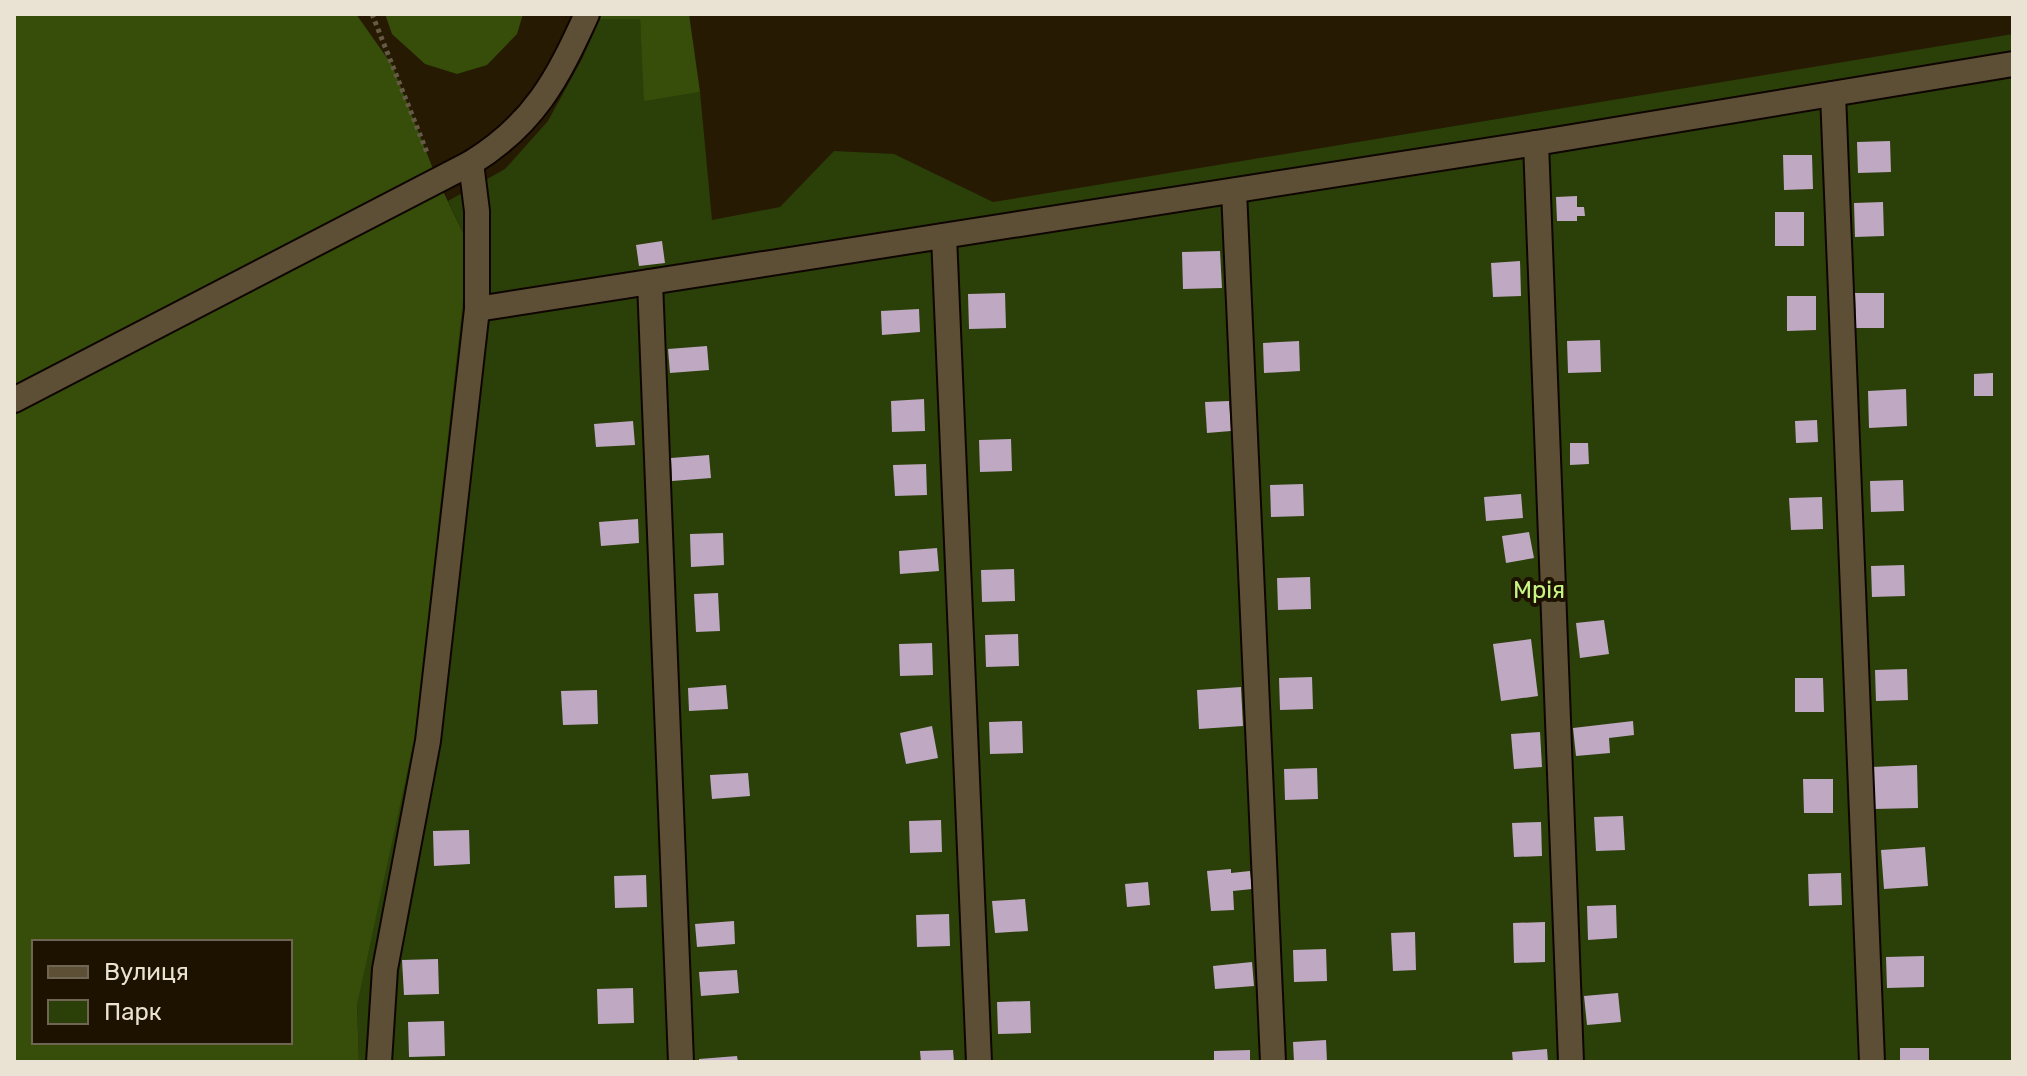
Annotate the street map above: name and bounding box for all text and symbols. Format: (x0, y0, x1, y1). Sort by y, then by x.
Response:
park label: Мрія (1513, 576, 1565, 604)
legend (32, 940, 292, 1044)
text: Вулиця (104, 958, 189, 986)
text: Парк (104, 998, 162, 1026)

